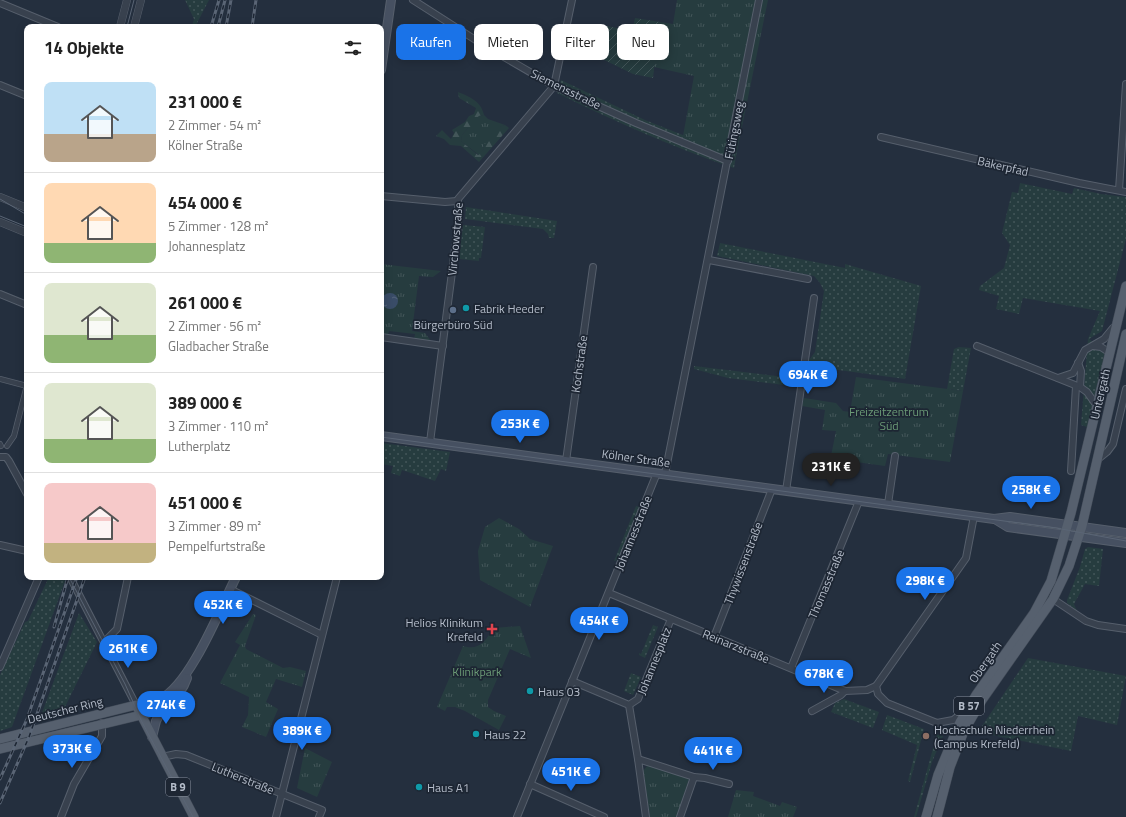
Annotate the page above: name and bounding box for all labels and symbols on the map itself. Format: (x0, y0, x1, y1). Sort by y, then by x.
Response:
street label: Siemensstraße (528, 64, 604, 114)
street label: Fütingsweg (719, 99, 749, 161)
street label: Bäkerpfad (976, 151, 1030, 181)
street label: Virchowstraße (442, 202, 468, 276)
place label: Fabrik Heeder (474, 299, 544, 318)
marker: Fabrik Heeder (461, 303, 471, 313)
marker: Bürgerbüro Süd (448, 305, 458, 315)
place label: Bürgerbüro Süd (413, 315, 493, 334)
street label: Kochstraße (566, 334, 592, 394)
pin: 694K € (775, 361, 841, 395)
street label: Untergath (1085, 367, 1115, 421)
park label: Freizeitzentrum Süd (849, 402, 929, 435)
pin: 253K € (487, 410, 553, 444)
street label: Kölner Straße (601, 444, 671, 472)
pin: 231K € (798, 453, 864, 487)
pin: 258K € (998, 476, 1064, 510)
street label: Johannesstraße (609, 493, 657, 573)
street label: Thywissenstraße (719, 519, 767, 607)
street label: Thomasstraße (803, 546, 849, 622)
pin: 298K € (892, 567, 958, 601)
pin: 452K € (190, 591, 256, 625)
pin: 454K € (566, 607, 632, 641)
place label: Helios Klinikum Krefeld (405, 613, 483, 646)
marker: Helios Klinikum Krefeld (486, 623, 498, 635)
street label: Johannesplatz (632, 624, 676, 698)
street label: Reinarzstraße (700, 624, 772, 668)
pin: 261K € (95, 635, 161, 669)
street label: Obergath (964, 637, 1006, 687)
pin: 678K € (791, 660, 857, 694)
park label: Klinikpark (452, 662, 502, 681)
place label: Haus 03 (538, 682, 580, 701)
marker: Haus 03 (525, 686, 535, 696)
street label: Deutscher Ring (25, 691, 105, 729)
pin: 274K € (133, 691, 199, 725)
road number: B 57 (954, 697, 984, 715)
pin: 389K € (269, 717, 335, 751)
place label: Hochschule Niederrhein (Campus Krefeld) (934, 720, 1054, 753)
place label: Haus 22 (484, 725, 526, 744)
marker: Haus 22 (471, 729, 481, 739)
marker: Hochschule Niederrhein (Campus Krefeld) (921, 731, 931, 741)
pin: 373K € (39, 735, 105, 769)
pin: 441K € (680, 737, 746, 771)
street label: Lutherstraße (209, 757, 277, 799)
pin: 451K € (538, 758, 604, 792)
road number: B 9 (166, 778, 190, 796)
place label: Haus A1 (427, 778, 470, 797)
marker: Haus A1 (414, 782, 424, 792)

